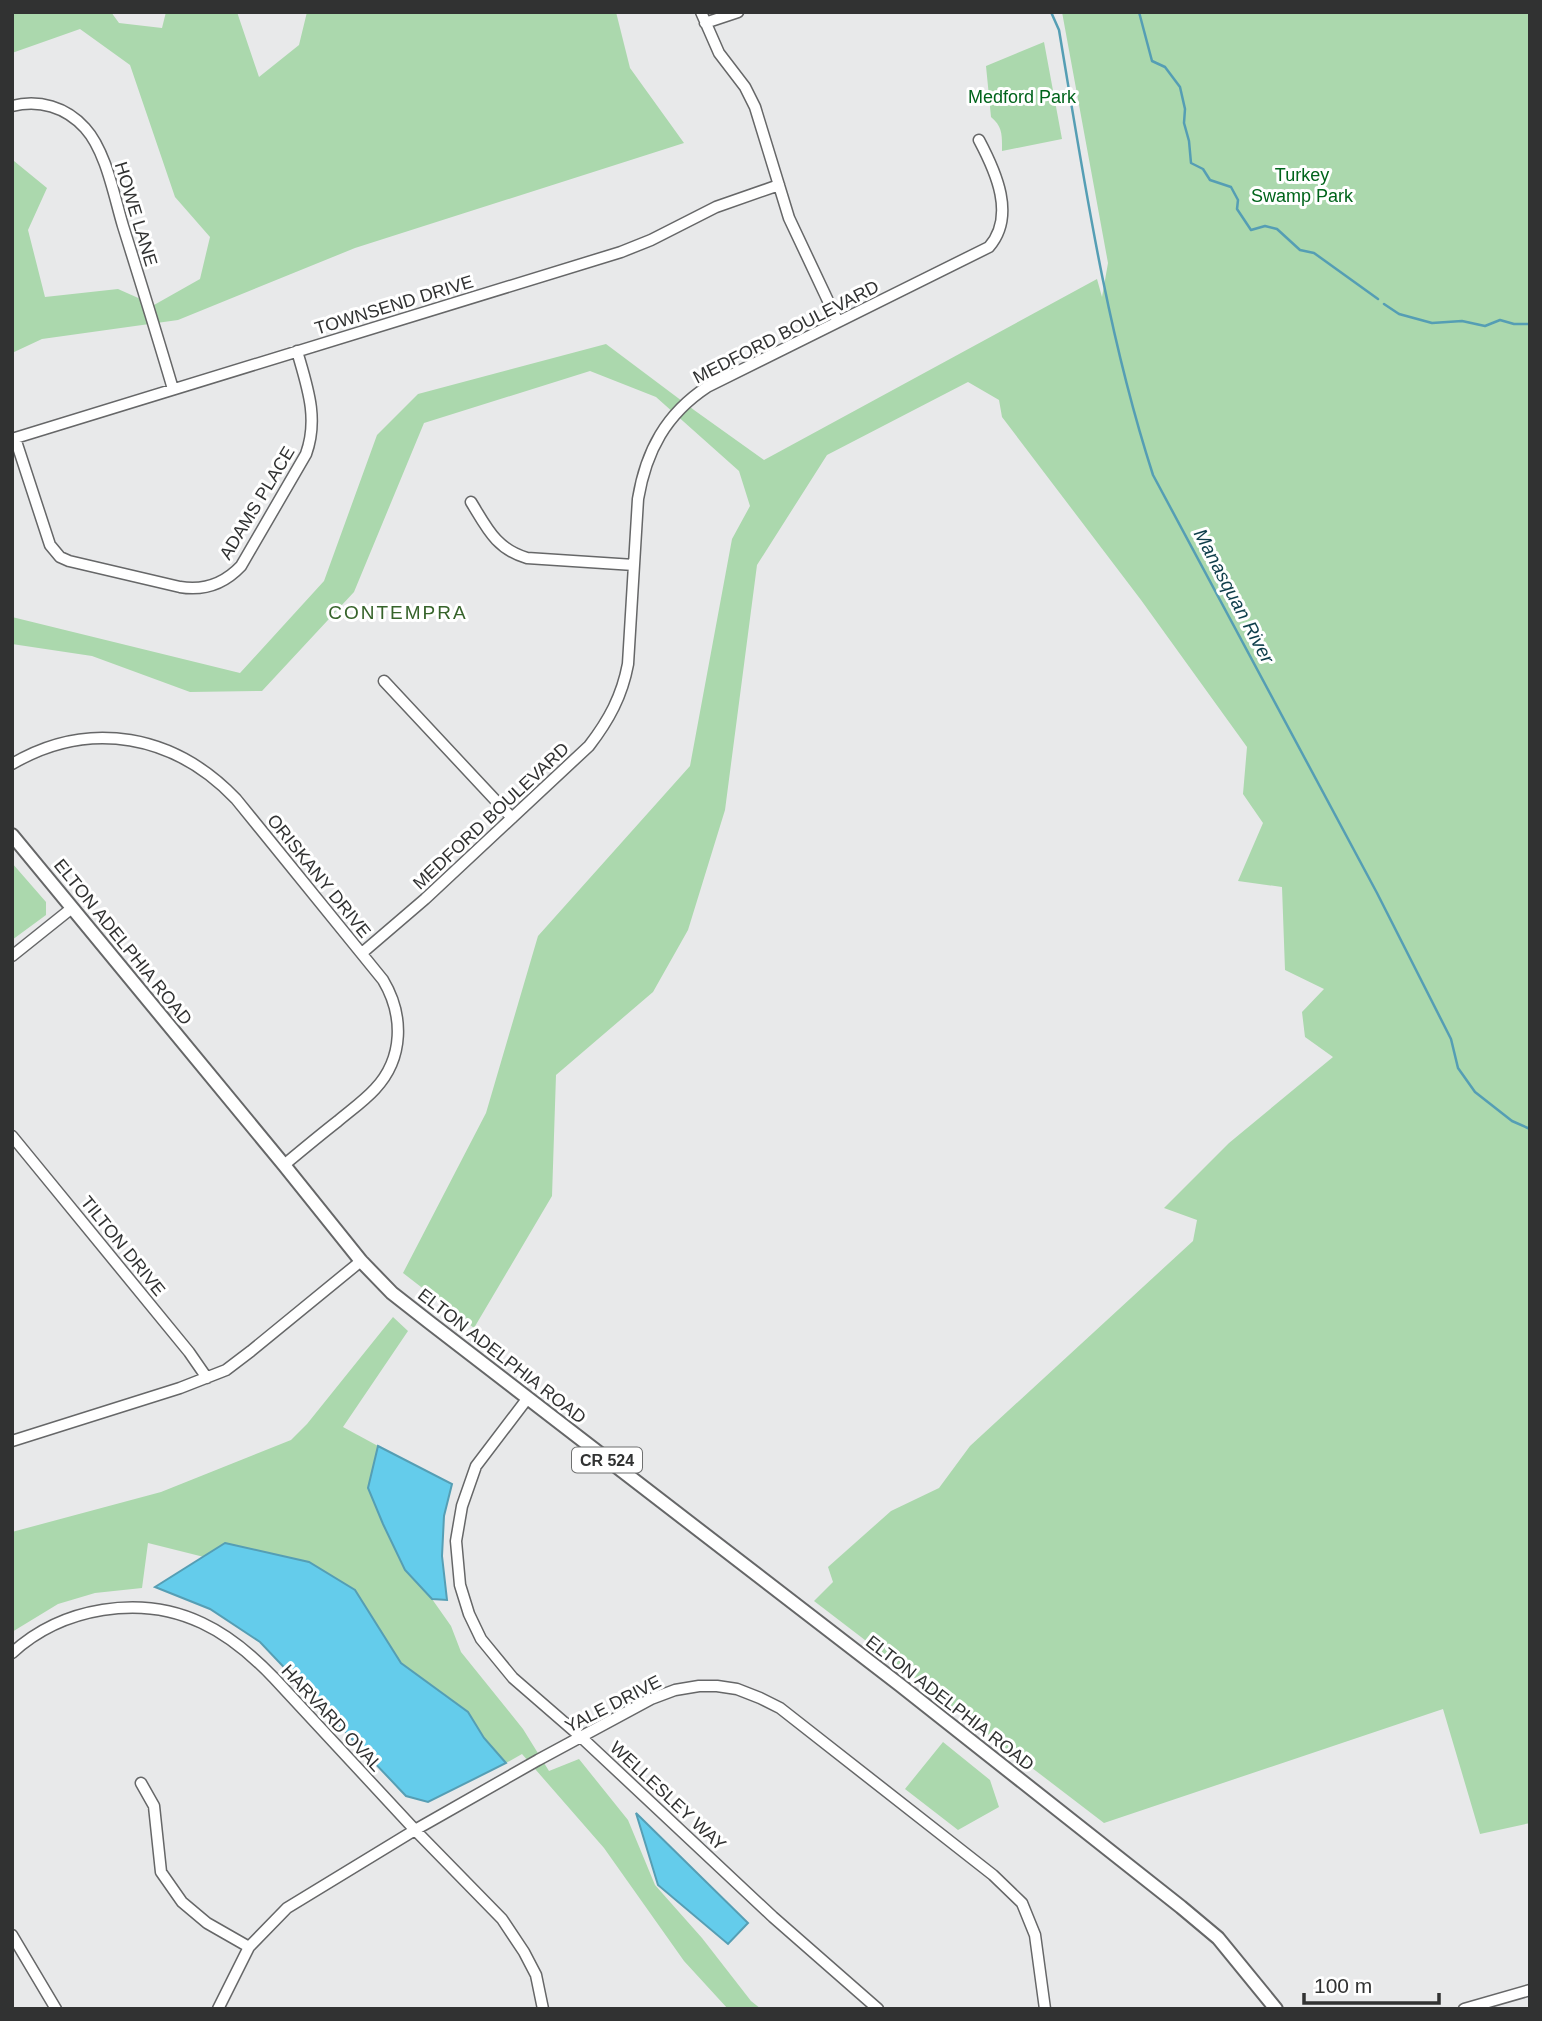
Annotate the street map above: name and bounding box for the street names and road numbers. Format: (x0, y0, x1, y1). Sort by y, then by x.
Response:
street label: HOWE LANE (111, 159, 161, 269)
street label: TOWNSEND DRIVE (312, 271, 476, 339)
street label: MEDFORD BOULEVARD (690, 276, 882, 388)
street label: ADAMS PLACE (215, 443, 299, 563)
street label: MEDFORD BOULEVARD (409, 739, 573, 893)
street label: ORISKANY DRIVE (263, 810, 375, 942)
street label: ELTON ADELPHIA ROAD (50, 855, 196, 1029)
street label: TILTON DRIVE (77, 1192, 169, 1300)
street label: ELTON ADELPHIA ROAD (414, 1284, 590, 1428)
road number: CR 524 (572, 1448, 642, 1472)
street label: ELTON ADELPHIA ROAD (862, 1631, 1038, 1775)
street label: HARVARD OVAL (278, 1661, 386, 1775)
street label: YALE DRIVE (562, 1671, 664, 1737)
street label: WELLESLEY WAY (606, 1737, 730, 1855)

